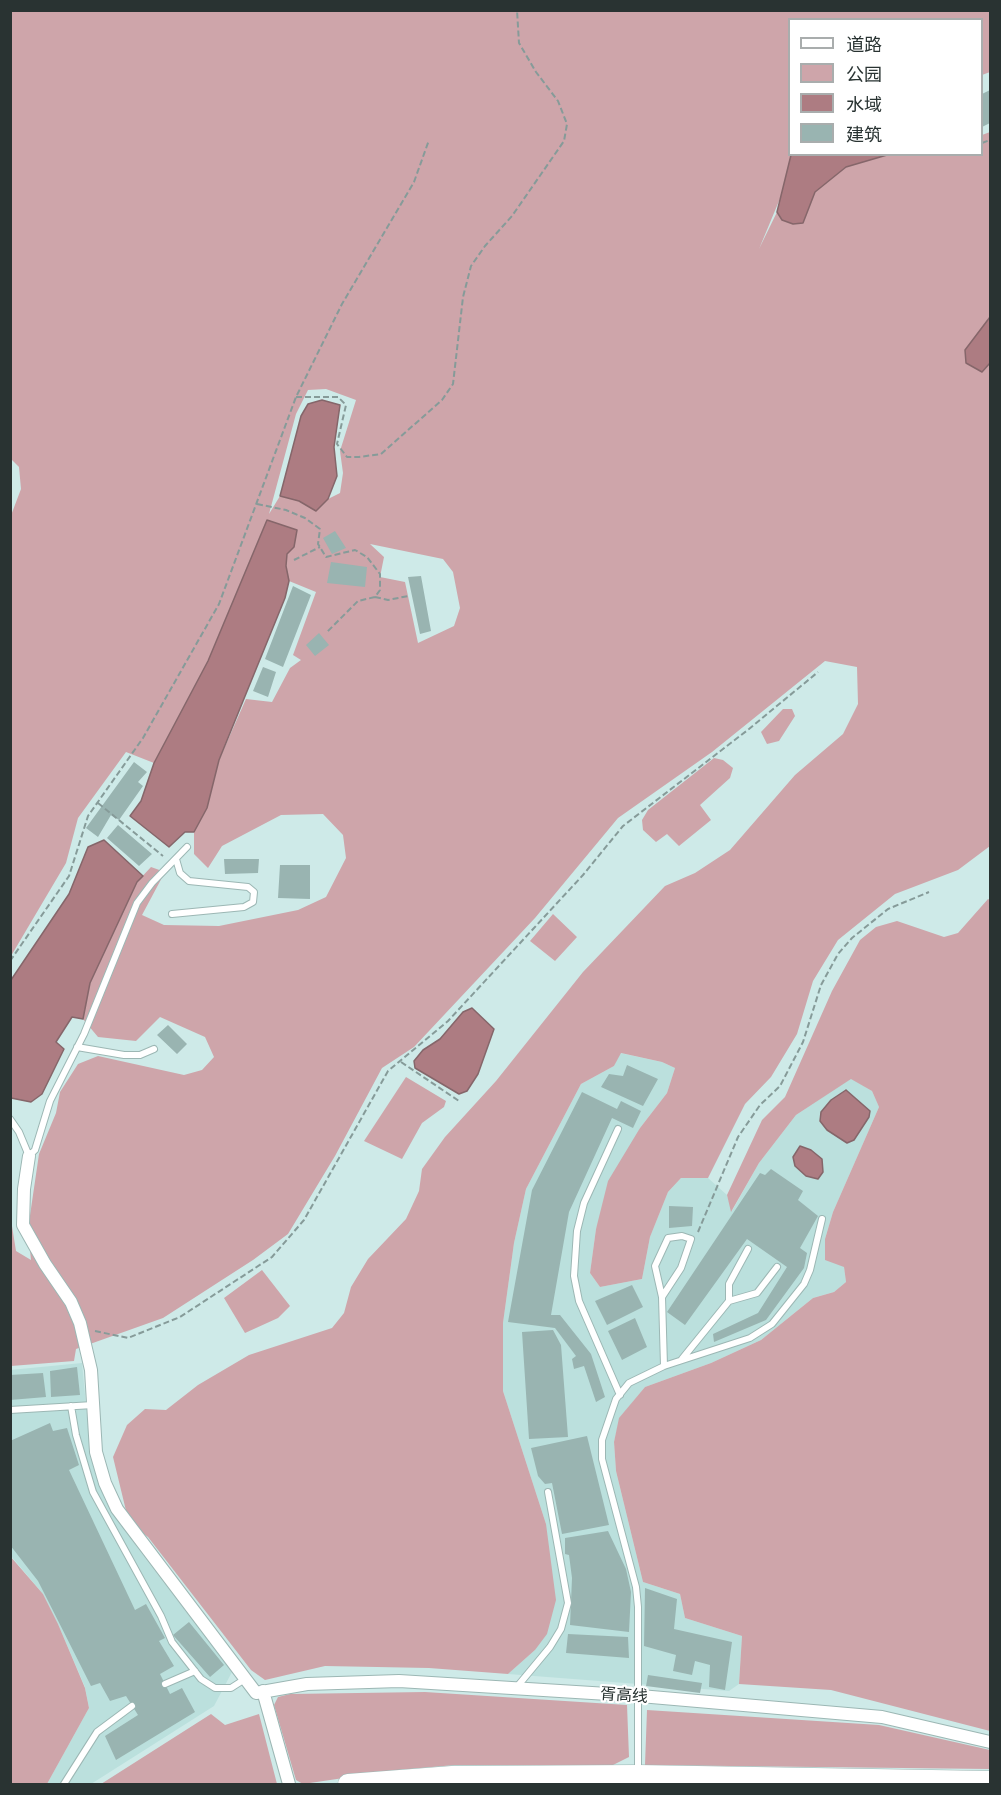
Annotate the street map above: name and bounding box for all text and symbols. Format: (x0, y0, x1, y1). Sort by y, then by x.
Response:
legend (788, 18, 983, 156)
text: 道路 (846, 33, 882, 55)
text: 公园 (846, 63, 882, 85)
text: 水域 (846, 93, 882, 115)
text: 建筑 (846, 123, 882, 145)
street label: 胥高线 (599, 1684, 649, 1706)

